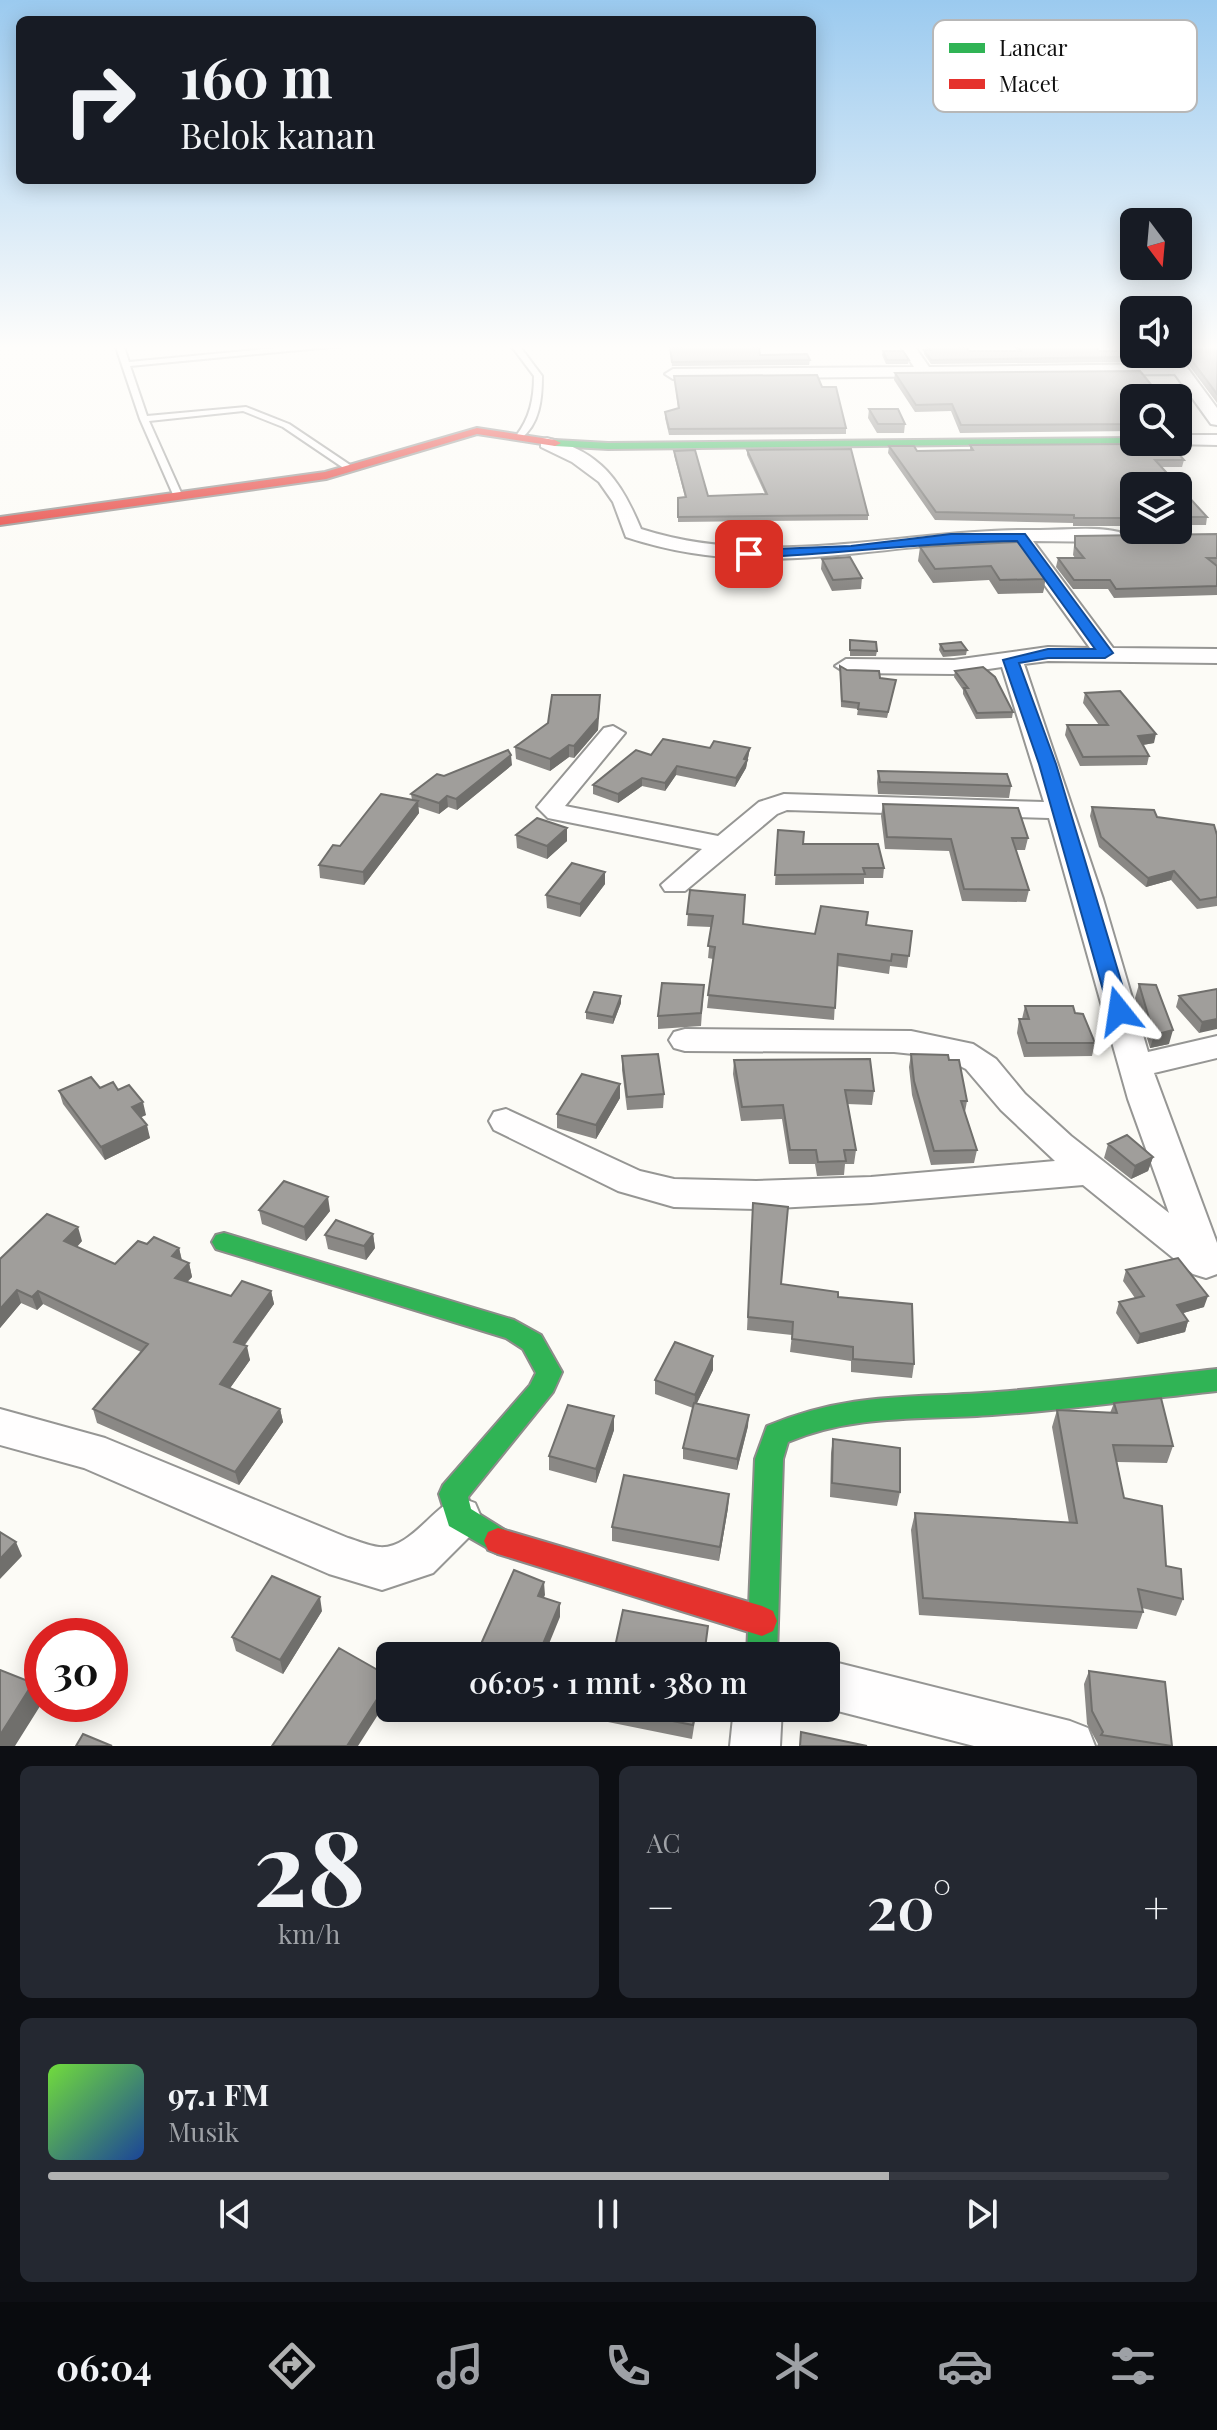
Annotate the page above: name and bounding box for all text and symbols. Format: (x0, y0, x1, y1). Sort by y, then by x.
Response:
legend (933, 20, 1197, 112)
text: Lancar (999, 32, 1068, 62)
text: 160 m (180, 38, 333, 113)
icon: right (48, 48, 152, 152)
text: Macet (999, 68, 1060, 98)
text: Belok kanan (180, 110, 375, 158)
north arrow (1120, 208, 1192, 280)
map controls (1120, 208, 1192, 544)
button: sound (1120, 296, 1192, 368)
button: search (1120, 384, 1192, 456)
button: layers (1120, 472, 1192, 544)
pin (715, 520, 783, 588)
icon: arrive (727, 532, 771, 576)
position arrow (1077, 969, 1161, 1053)
speed limit sign: 30 (24, 1618, 128, 1722)
text: 06:05 · 1 mnt · 380 m (469, 1662, 747, 1702)
text: 28 (253, 1794, 366, 1933)
text: AC (647, 1825, 681, 1860)
text: 20° (866, 1865, 952, 1945)
text: − (647, 1876, 675, 1935)
text: + (1143, 1876, 1169, 1935)
text: km/h (278, 1916, 340, 1951)
text: 97.1 FM (168, 2074, 269, 2114)
text: Musik (168, 2114, 239, 2149)
icon: previous (213, 2192, 257, 2236)
icon: pause (586, 2192, 630, 2236)
icon: next (960, 2192, 1004, 2236)
icon: directions (264, 2338, 320, 2394)
icon: music (432, 2338, 488, 2394)
icon: phone (600, 2338, 656, 2394)
icon: climate (769, 2338, 825, 2394)
icon: car (937, 2338, 993, 2394)
icon: filters (1105, 2338, 1161, 2394)
text: 06:04 (56, 2342, 152, 2390)

